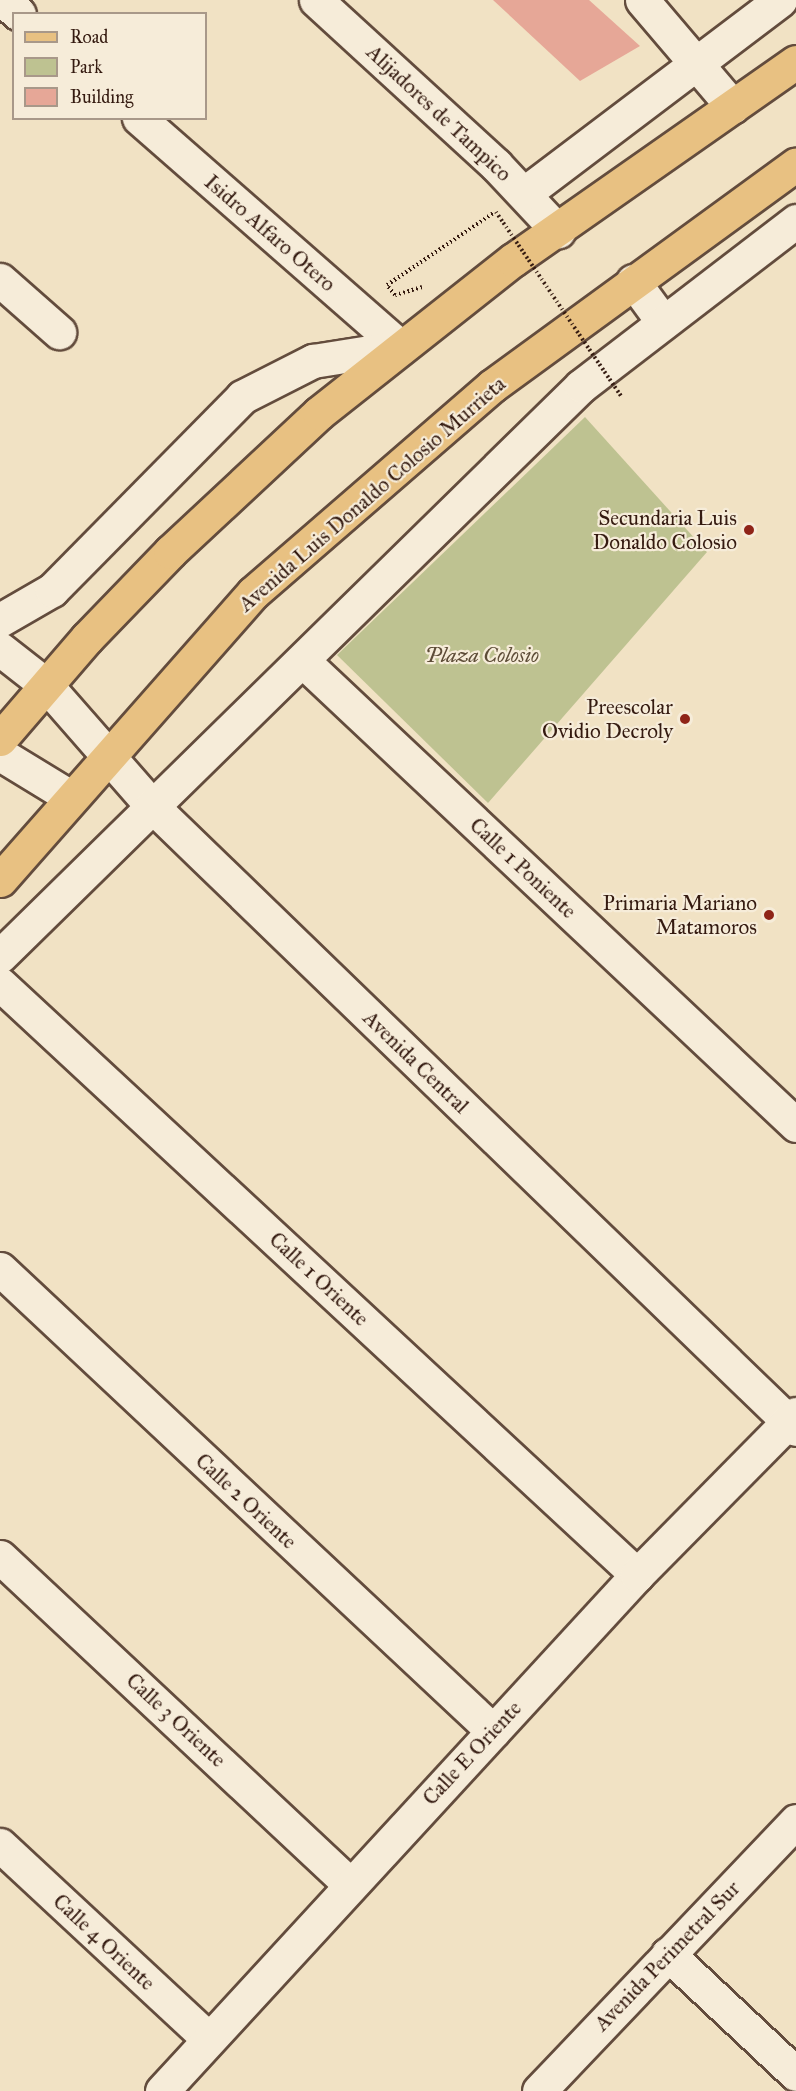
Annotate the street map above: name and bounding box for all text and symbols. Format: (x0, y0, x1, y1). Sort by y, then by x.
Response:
legend (12, 12, 207, 120)
text: Road (70, 26, 108, 48)
street label: Alijadores de Tampico (361, 39, 517, 187)
text: Park (70, 56, 103, 78)
text: Building (70, 86, 133, 108)
street label: Isidro Alfaro Otero (199, 169, 341, 297)
street label: Avenida Luis Donaldo Colosio Murrieta (233, 371, 511, 617)
place label: Secundaria Luis Donaldo Colosio (593, 505, 737, 555)
marker: Secundaria Luis Donaldo Colosio (742, 523, 756, 537)
park label: Plaza Colosio (425, 642, 539, 668)
place label: Preescolar Ovidio Decroly (542, 694, 673, 744)
marker: Preescolar Ovidio Decroly (678, 712, 692, 726)
street label: Calle 1 Poniente (465, 812, 581, 924)
place label: Primaria Mariano Matamoros (603, 890, 757, 940)
marker: Primaria Mariano Matamoros (762, 908, 776, 922)
street label: Avenida Central (358, 1005, 474, 1119)
street label: Calle 1 Oriente (264, 1227, 374, 1331)
street label: Calle 2 Oriente (190, 1448, 302, 1554)
street label: Calle 3 Oriente (121, 1668, 231, 1772)
street label: Calle E Oriente (417, 1696, 527, 1810)
street label: Avenida Perimetral Sur (589, 1876, 745, 2036)
street label: Calle 4 Oriente (48, 1889, 160, 1995)

